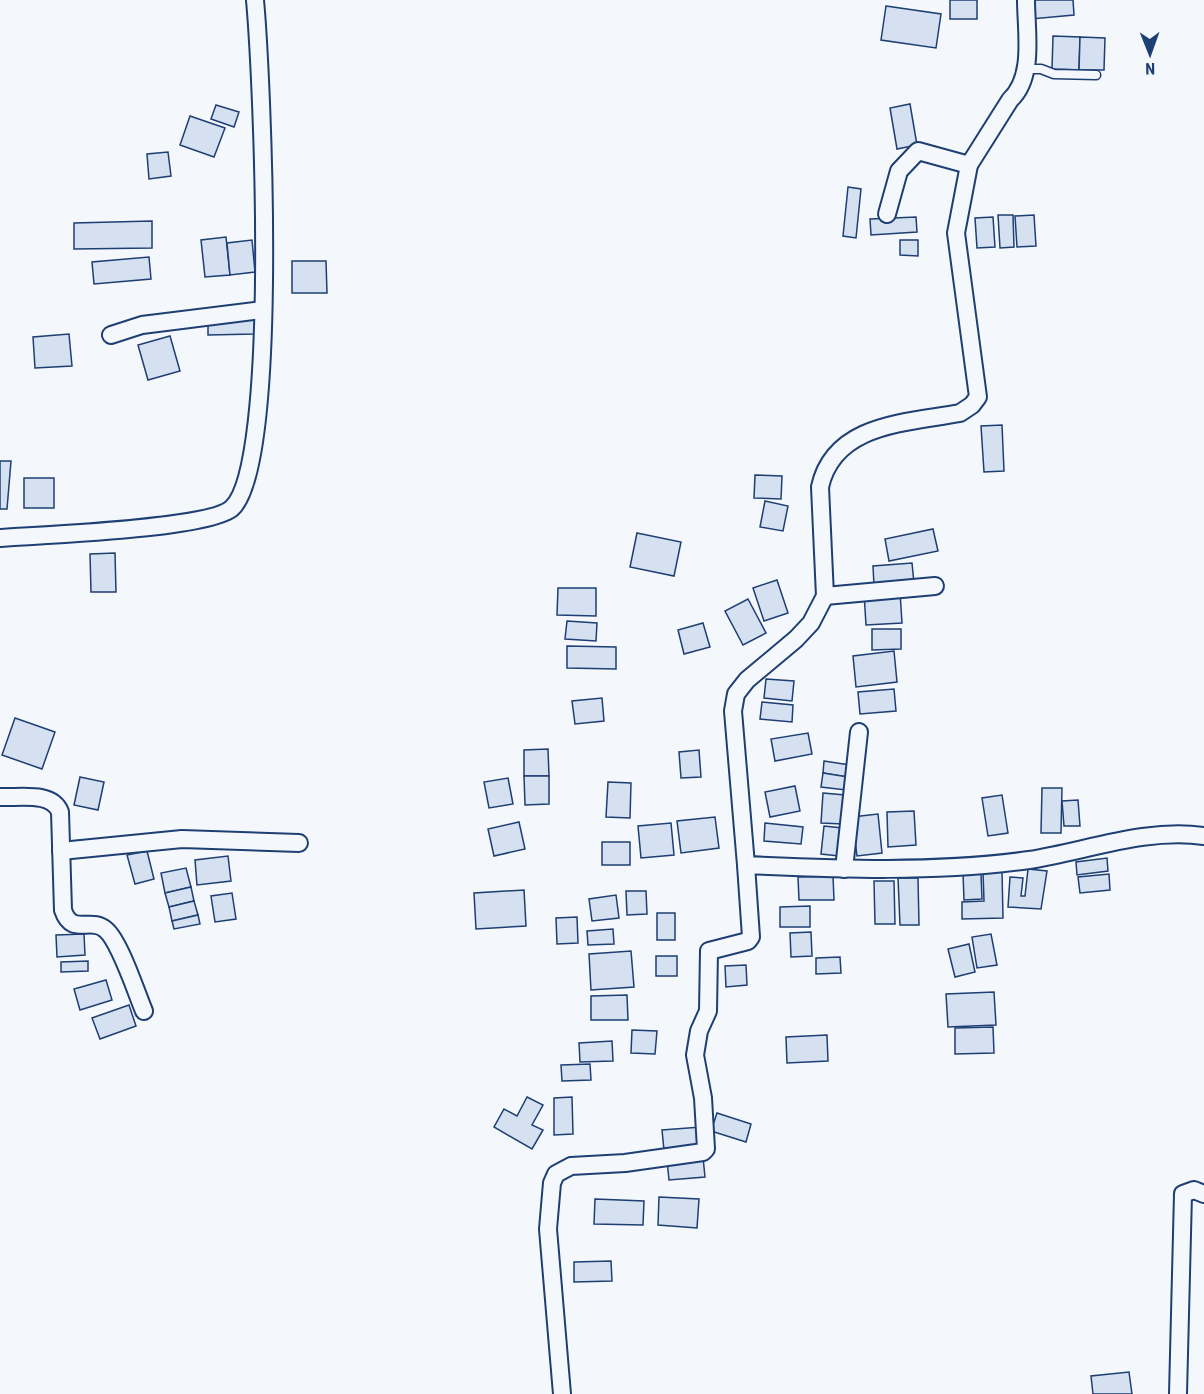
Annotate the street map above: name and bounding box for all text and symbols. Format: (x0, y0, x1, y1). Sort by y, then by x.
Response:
north arrow (1120, 24, 1180, 84)
text: N (1145, 59, 1155, 78)

